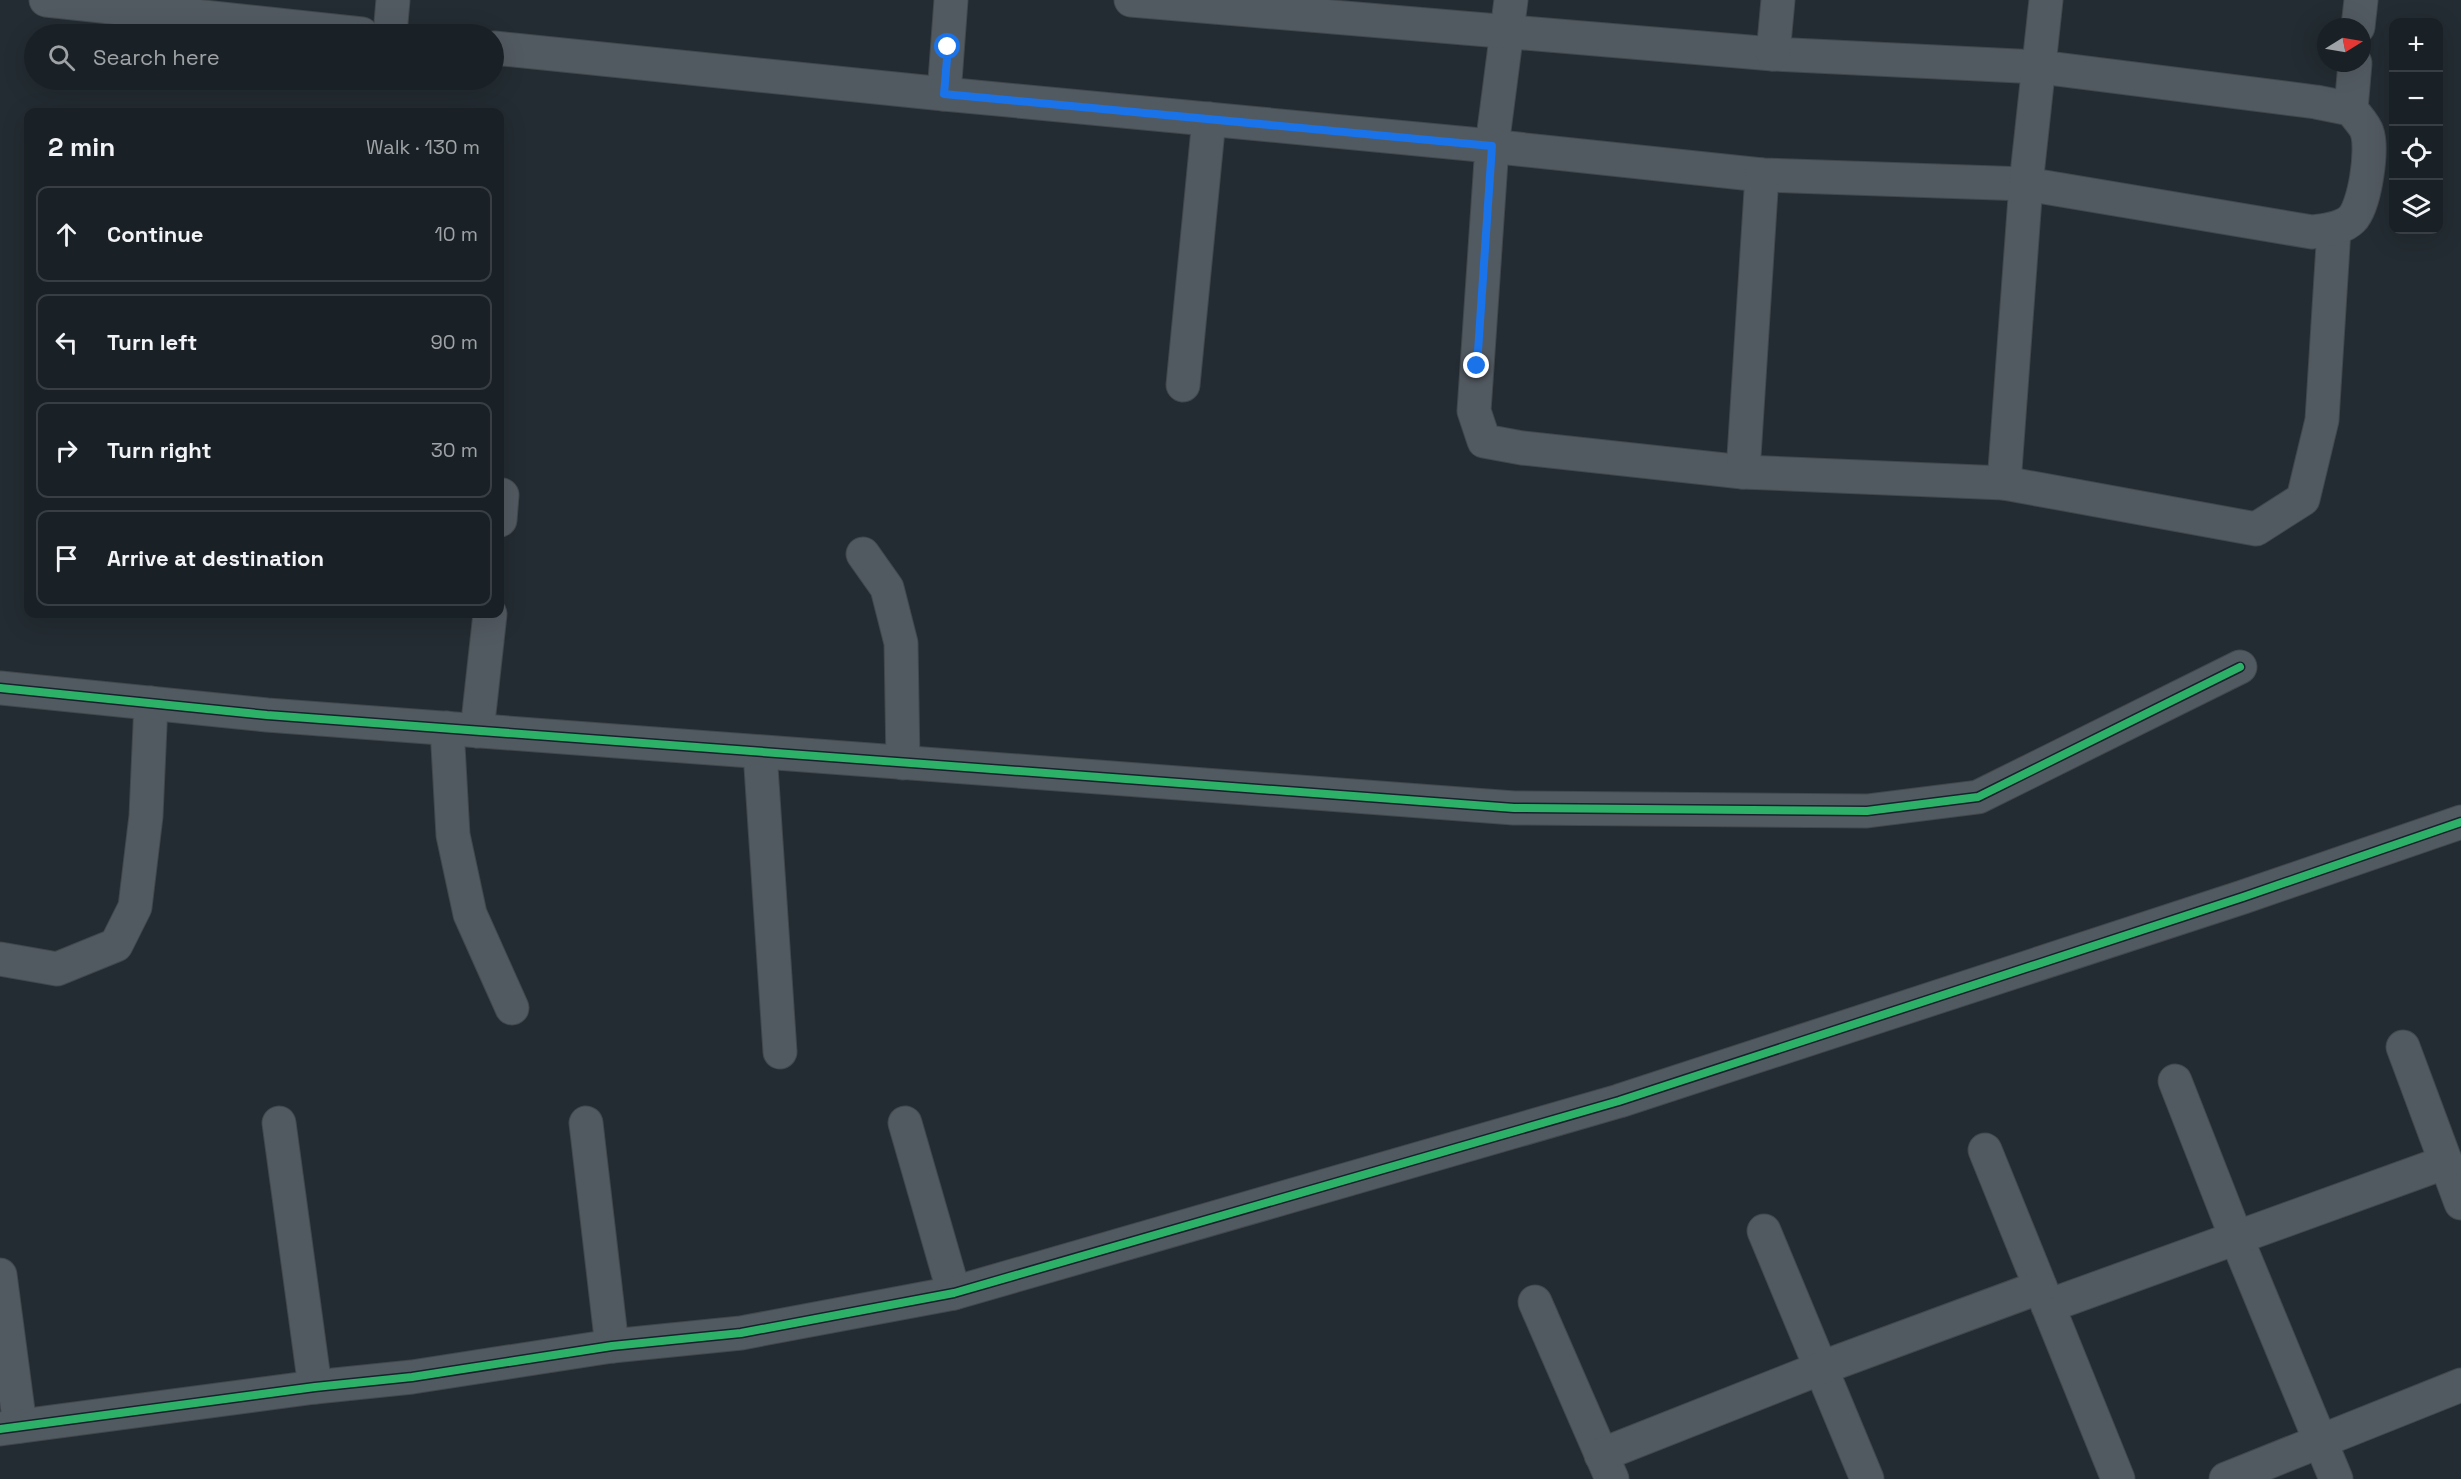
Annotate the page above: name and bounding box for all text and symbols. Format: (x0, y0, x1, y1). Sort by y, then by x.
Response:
north arrow (2317, 18, 2371, 72)
map controls (2389, 18, 2443, 234)
button: + (2389, 18, 2443, 72)
search box (24, 24, 504, 90)
route start (934, 33, 960, 59)
icon: search (45, 41, 78, 74)
text: Search here (93, 43, 220, 71)
button: − (2389, 72, 2443, 126)
button: locate (2389, 126, 2443, 180)
text: 2 min (48, 130, 115, 164)
text: Walk · 130 m (366, 134, 480, 160)
button: layers (2389, 180, 2443, 234)
icon: ahead (50, 218, 83, 251)
text: Continue (107, 220, 203, 248)
text: 10 m (434, 221, 478, 247)
icon: left (50, 326, 83, 359)
text: Turn left (107, 328, 197, 356)
text: 90 m (431, 329, 478, 355)
route end (1463, 352, 1489, 378)
icon: right (50, 434, 83, 467)
text: Turn right (107, 436, 212, 464)
text: 30 m (431, 437, 478, 463)
icon: arrive (50, 542, 83, 575)
text: Arrive at destination (107, 544, 324, 572)

